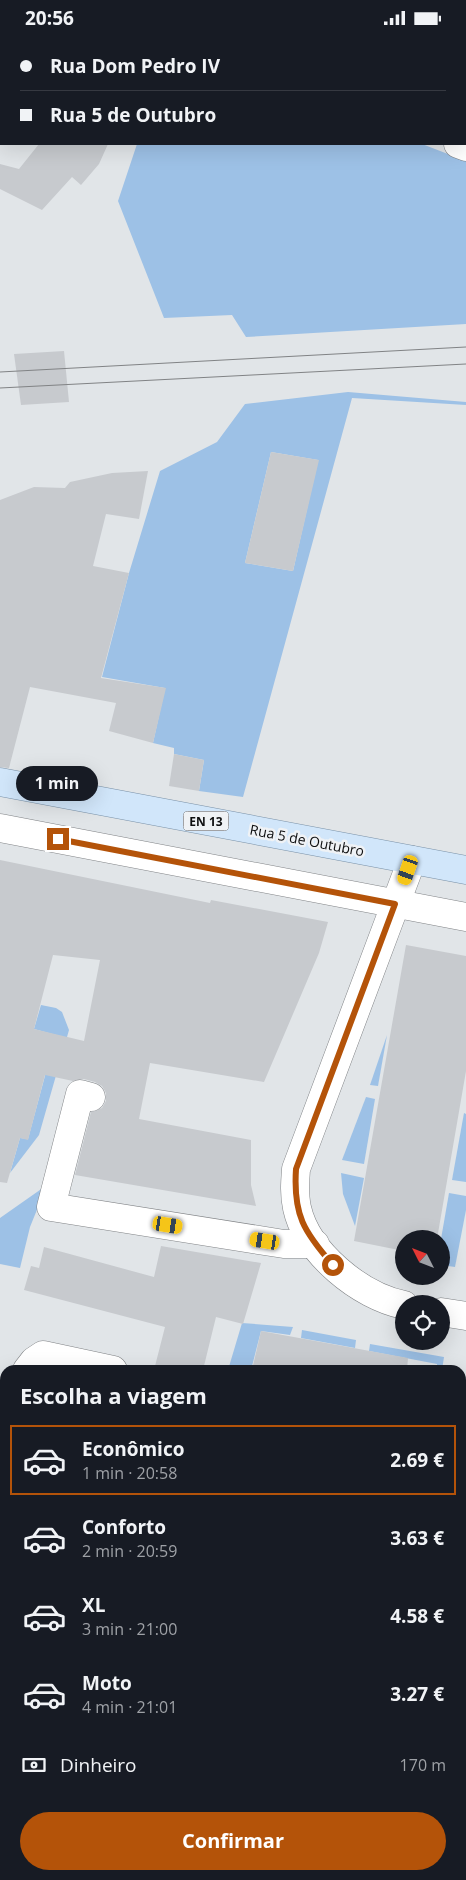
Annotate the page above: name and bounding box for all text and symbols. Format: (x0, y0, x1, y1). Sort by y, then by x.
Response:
text: 20:56 (25, 5, 74, 31)
text: Rua Dom Pedro IV (50, 53, 220, 79)
text: Rua 5 de Outubro (50, 102, 216, 128)
callout: 1 min (17, 767, 99, 801)
text: 1 min (35, 772, 79, 794)
road number: EN 13 (184, 811, 228, 831)
street label: Rua 5 de Outubro (248, 820, 366, 860)
route end (47, 828, 69, 850)
car (396, 853, 419, 887)
car (152, 1215, 183, 1235)
north arrow (395, 1230, 450, 1285)
map controls (395, 1230, 450, 1350)
car (249, 1231, 280, 1251)
route start (322, 1254, 344, 1276)
button: locate (395, 1295, 450, 1350)
text: Escolha a viagem (20, 1380, 207, 1410)
text: Econômico (82, 1436, 184, 1462)
icon: car (22, 1438, 67, 1483)
text: 2.69 € (390, 1447, 444, 1473)
text: 1 min · 20:58 (82, 1462, 177, 1484)
text: Conforto (82, 1514, 166, 1540)
icon: car (22, 1516, 67, 1561)
text: 3.63 € (390, 1525, 444, 1551)
text: 2 min · 20:59 (82, 1540, 177, 1562)
text: XL (82, 1592, 105, 1618)
icon: car (22, 1594, 67, 1639)
text: 4.58 € (390, 1603, 444, 1629)
text: 3 min · 21:00 (82, 1618, 177, 1640)
text: Moto (82, 1670, 132, 1696)
icon: car (22, 1672, 67, 1717)
text: 3.27 € (390, 1681, 444, 1707)
text: 4 min · 21:01 (82, 1696, 177, 1718)
icon: cash (20, 1751, 48, 1779)
text: Dinheiro (60, 1752, 137, 1778)
text: 170 m (400, 1754, 446, 1776)
button: Confirmar (20, 1812, 446, 1870)

